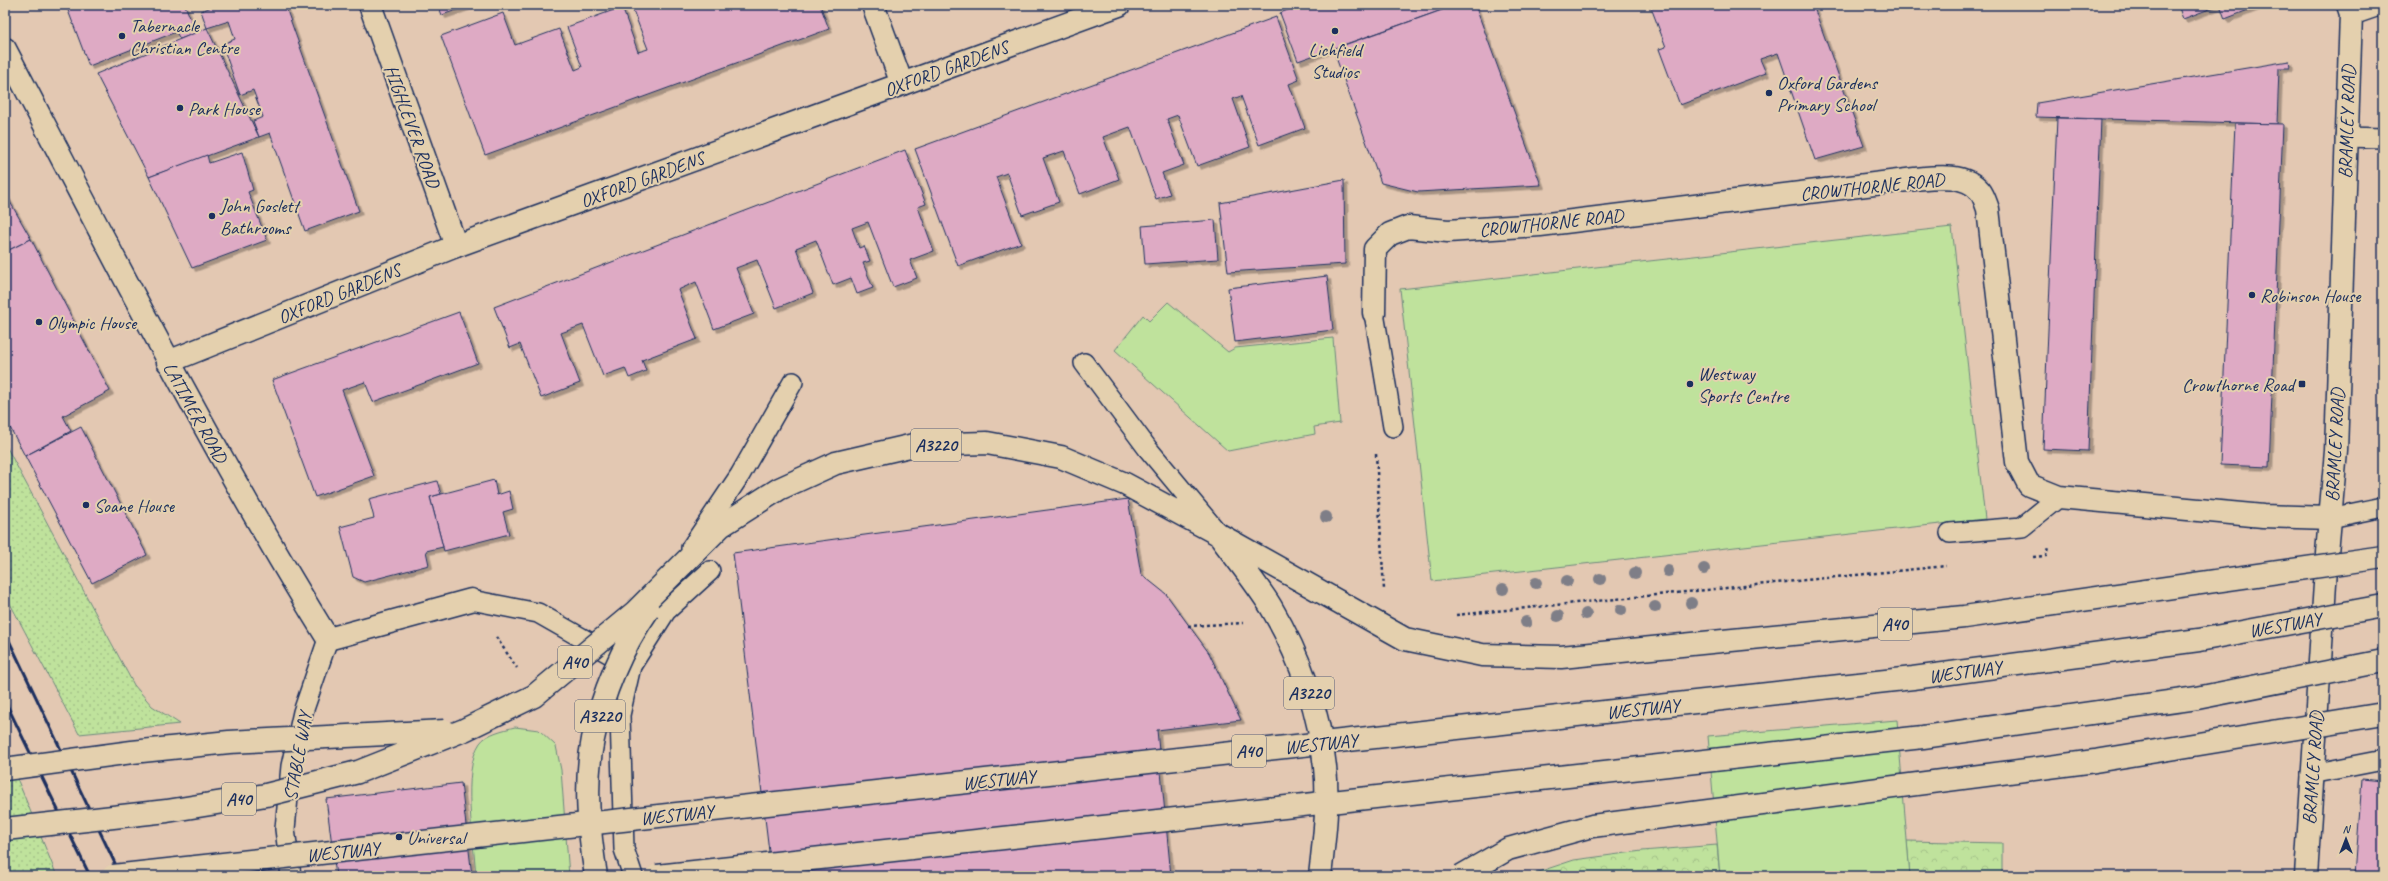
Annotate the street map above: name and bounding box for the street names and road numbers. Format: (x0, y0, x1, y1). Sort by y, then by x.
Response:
street label: OXFORD GARDENS (881, 34, 1014, 102)
street label: HIGHLEVER ROAD (379, 62, 446, 193)
street label: BRAMLEY ROAD (2333, 63, 2361, 179)
street label: OXFORD GARDENS (577, 145, 710, 213)
street label: CROWTHORNE ROAD (1799, 167, 1947, 206)
street label: CROWTHORNE ROAD (1478, 203, 1626, 242)
street label: OXFORD GARDENS (274, 257, 407, 329)
street label: LATIMER ROAD (158, 358, 234, 469)
street label: BRAMLEY ROAD (2320, 386, 2350, 502)
road number: A3220 (911, 429, 961, 461)
street label: WESTWAY (2247, 606, 2327, 643)
road number: A40 (1878, 608, 1912, 640)
road number: A40 (558, 646, 592, 678)
street label: WESTWAY (1927, 655, 2006, 689)
road number: A3220 (1284, 677, 1334, 709)
street label: WESTWAY (1605, 693, 1684, 725)
road number: A3220 (575, 700, 625, 732)
street label: STABLE WAY (278, 708, 318, 802)
street label: BRAMLEY ROAD (2297, 709, 2329, 825)
street label: WESTWAY (1283, 728, 1362, 760)
road number: A40 (1232, 735, 1266, 767)
street label: WESTWAY (961, 764, 1040, 796)
road number: A40 (222, 783, 256, 815)
street label: WESTWAY (639, 799, 718, 831)
street label: WESTWAY (305, 836, 384, 868)

